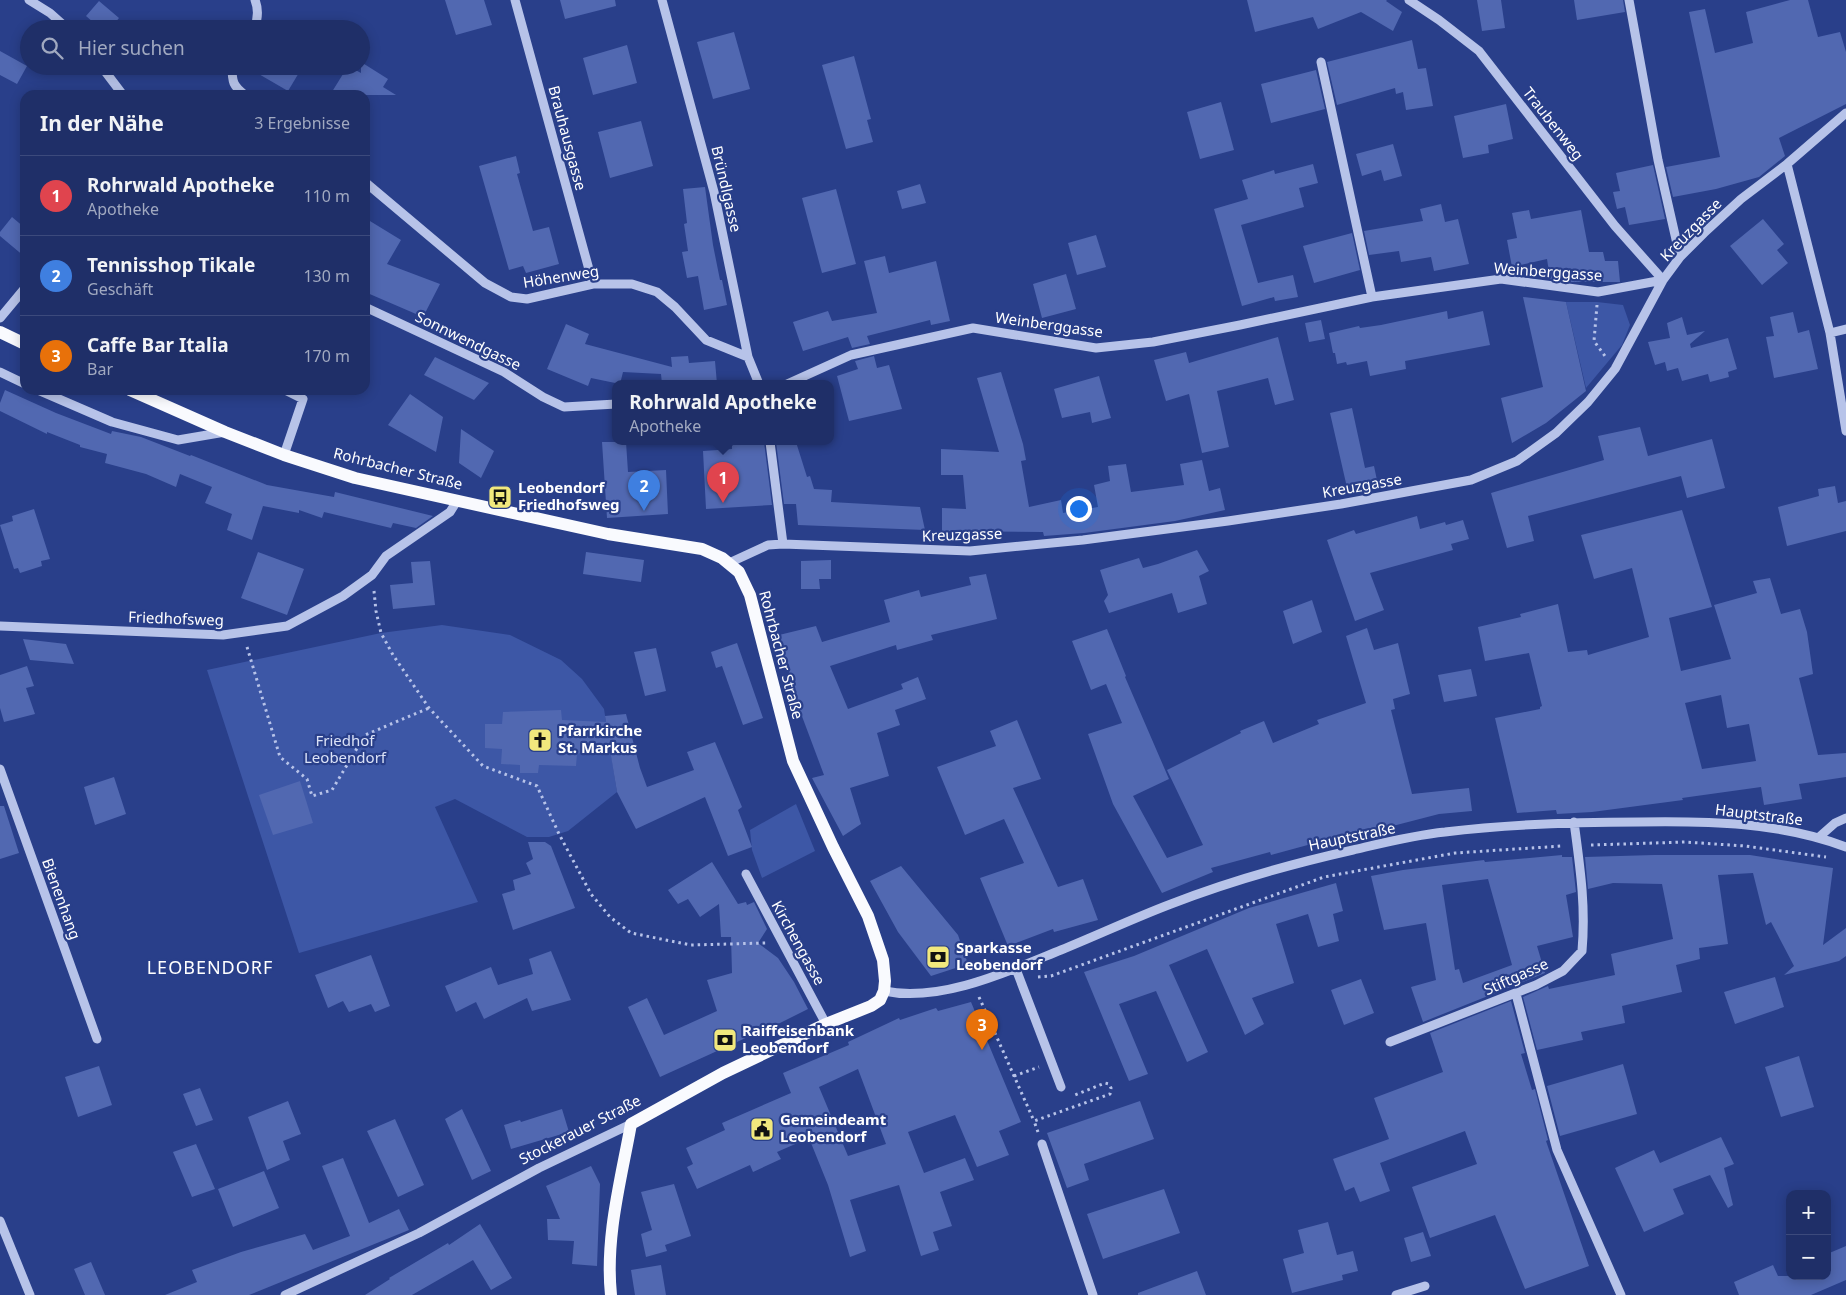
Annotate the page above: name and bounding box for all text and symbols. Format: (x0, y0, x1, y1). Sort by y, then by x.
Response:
search box (20, 20, 370, 75)
icon: search (38, 34, 66, 62)
text: Hier suchen (78, 35, 185, 61)
street label: Brauhausgasse (544, 83, 592, 192)
street label: Traubenweg (1519, 83, 1589, 164)
text: In der Nähe (40, 109, 164, 137)
text: 3 Ergebnisse (254, 112, 350, 134)
street label: Bründlgasse (707, 144, 747, 234)
text: Rohrwald Apotheke (87, 172, 275, 198)
text: 1 (51, 185, 61, 207)
text: 110 m (303, 185, 350, 207)
street label: Kreuzgasse (1655, 193, 1725, 265)
text: Apotheke (87, 198, 159, 220)
text: Tennisshop Tikale (87, 252, 255, 278)
street label: Weinberggasse (1493, 257, 1603, 285)
street label: Höhenweg (521, 260, 600, 292)
text: 2 (51, 265, 61, 287)
text: 130 m (303, 265, 350, 287)
text: Geschäft (87, 278, 153, 300)
street label: Sonnwendgasse (412, 306, 525, 374)
street label: Weinberggasse (994, 307, 1104, 341)
text: Caffe Bar Italia (87, 332, 229, 358)
text: 3 (51, 345, 61, 367)
text: 170 m (303, 345, 350, 367)
text: Bar (87, 358, 113, 380)
popup (612, 380, 834, 445)
text: Rohrwald Apotheke (629, 389, 817, 415)
text: Apotheke (629, 415, 701, 437)
street label: Rohrbacher Straße (332, 442, 465, 494)
pin: 1 (707, 462, 739, 503)
street label: Kreuzgasse (1320, 468, 1403, 502)
pin: 2 (628, 470, 660, 511)
place label: Leobendorf Friedhofsweg (518, 477, 620, 514)
bus stop icon: Leobendorf Friedhofsweg (487, 484, 513, 510)
your location (1066, 496, 1092, 522)
street label: Kreuzgasse (921, 523, 1003, 545)
street label: Rohrbacher Straße (755, 588, 809, 721)
street label: Friedhofsweg (128, 606, 224, 630)
place label: Pfarrkirche St. Markus (558, 720, 642, 757)
church icon: Pfarrkirche St. Markus (527, 727, 553, 753)
park label: Friedhof Leobendorf (304, 730, 387, 767)
street label: Hauptstraße (1714, 799, 1804, 829)
street label: Hauptstraße (1307, 817, 1397, 855)
street label: Bienenhang (38, 855, 86, 942)
street label: Kirchengasse (767, 897, 830, 988)
place label: Sparkasse Leobendorf (956, 937, 1043, 974)
bank icon: Sparkasse Leobendorf (925, 944, 951, 970)
street label: Stiftgasse (1480, 953, 1551, 999)
district label: LEOBENDORF (147, 955, 273, 979)
pin: 3 (966, 1009, 998, 1050)
place label: Raiffeisenbank Leobendorf (742, 1020, 855, 1057)
bank icon: Raiffeisenbank Leobendorf (712, 1027, 738, 1053)
street label: Stockerauer Straße (515, 1090, 644, 1169)
place label: Gemeindeamt Leobendorf (780, 1109, 887, 1146)
public building icon: Gemeindeamt Leobendorf (749, 1116, 775, 1142)
map controls (1786, 1190, 1831, 1280)
button: + (1786, 1190, 1831, 1235)
button: − (1786, 1235, 1831, 1280)

